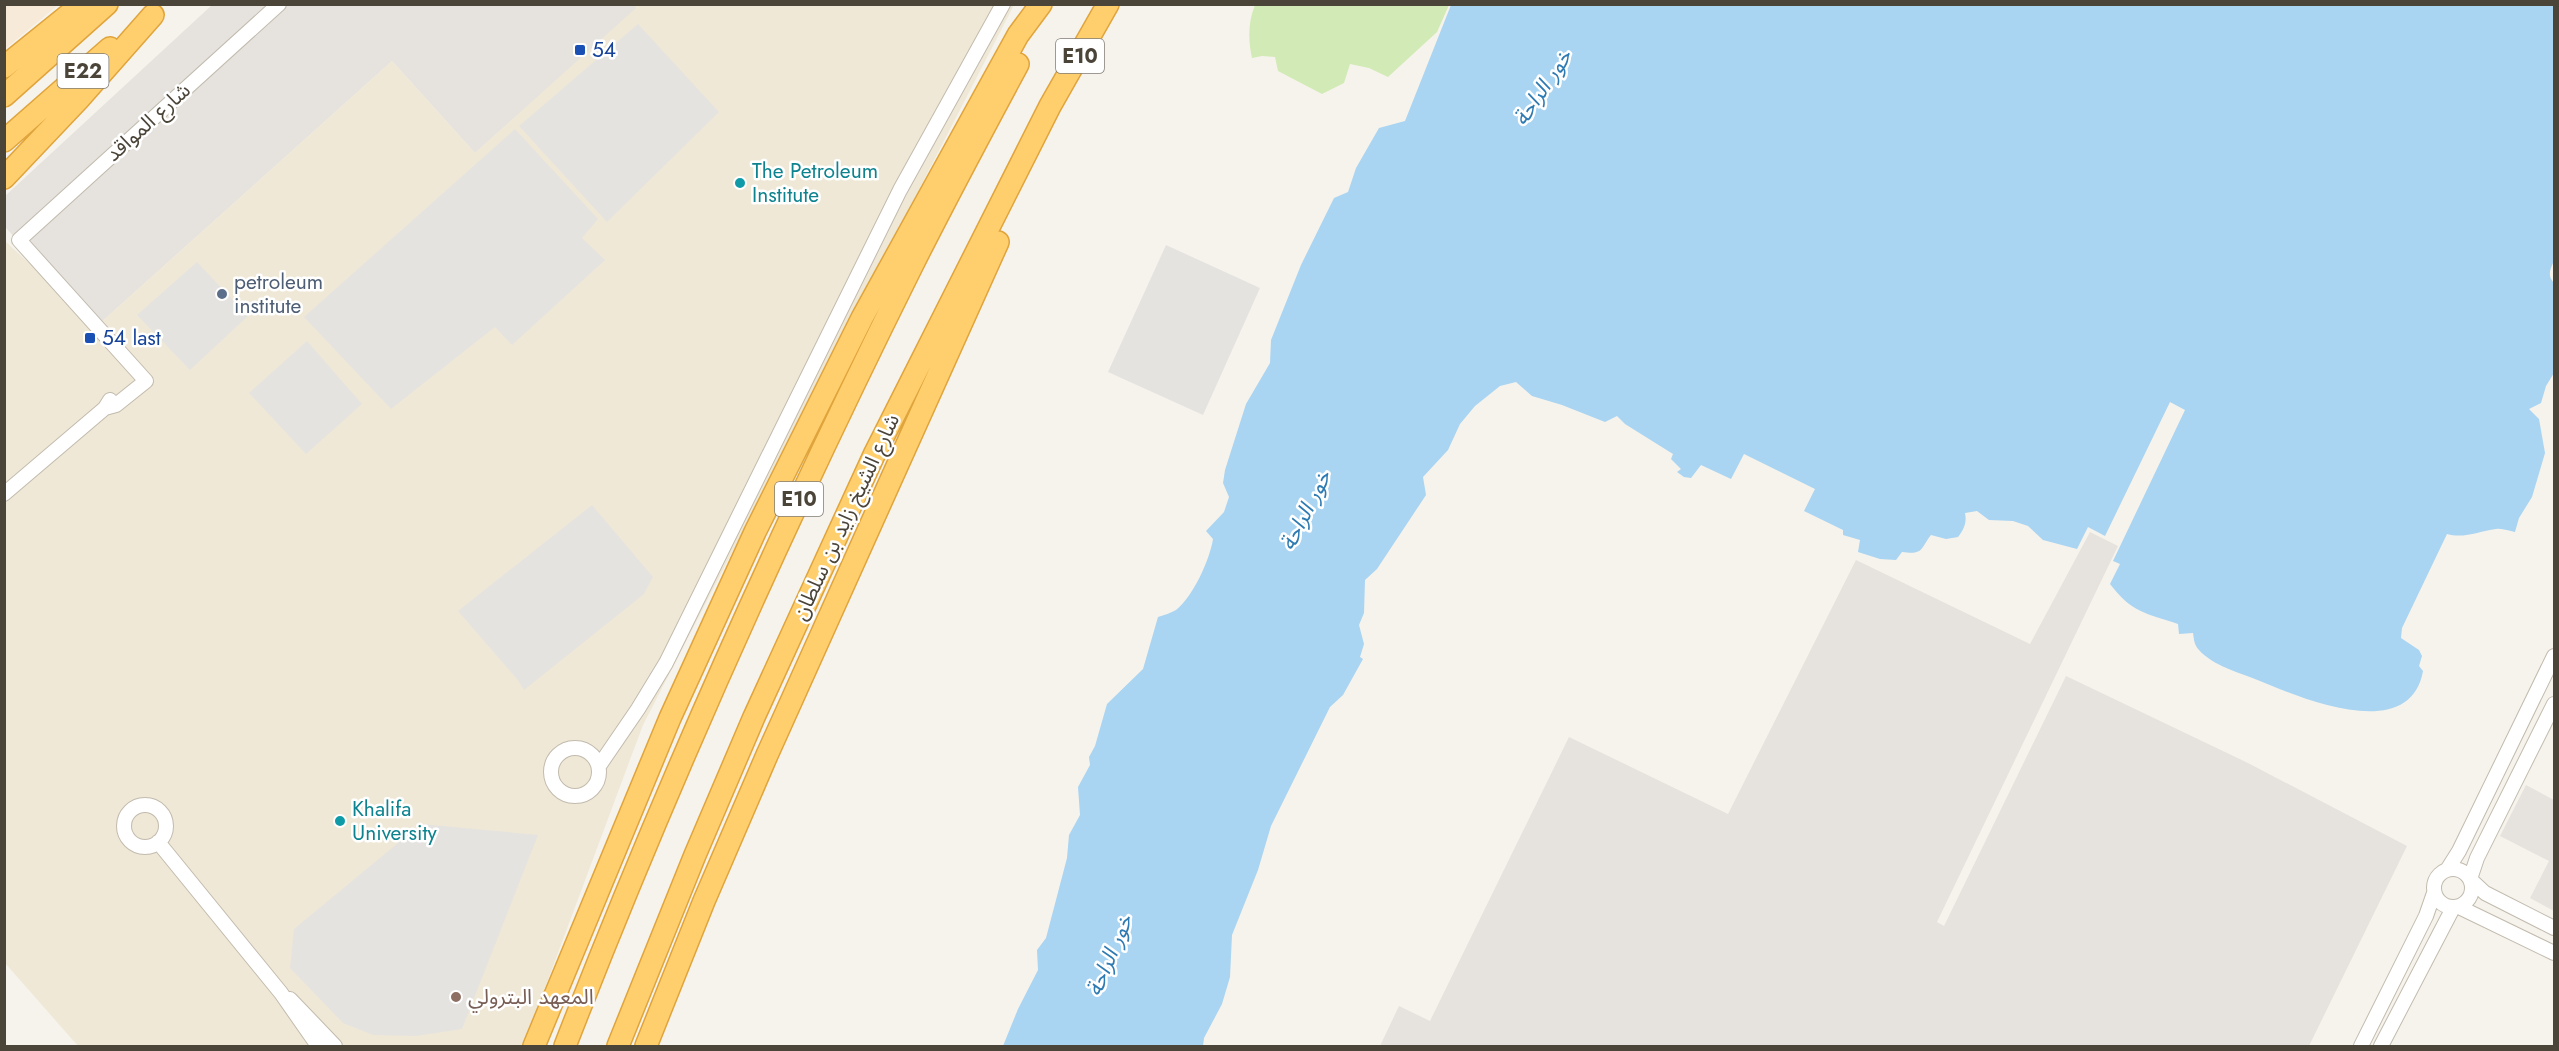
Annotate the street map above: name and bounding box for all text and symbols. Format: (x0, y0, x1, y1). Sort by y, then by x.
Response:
place label: 54 (592, 35, 616, 65)
road number: E10 (1056, 39, 1104, 73)
water label: خور الراحة (1505, 42, 1580, 132)
marker: 54 (573, 43, 587, 57)
road number: E22 (58, 54, 109, 88)
street label: شارع المواقد (99, 76, 197, 168)
place label: The Petroleum Institute (752, 156, 878, 210)
marker: The Petroleum Institute (733, 176, 747, 190)
place label: petroleum institute (234, 267, 323, 321)
marker: petroleum institute (215, 287, 229, 301)
place label: 54 last (102, 323, 161, 353)
marker: 54 last (83, 331, 97, 345)
street label: شارع الشيخ زايد بن سلطان (785, 409, 907, 625)
water label: خور الراحة (1271, 463, 1339, 556)
road number: E10 (775, 482, 823, 516)
place label: Khalifa University (352, 794, 438, 848)
marker: Khalifa University (333, 814, 347, 828)
water label: خور الراحة (1077, 908, 1141, 1001)
place label: المعهد البترولي (468, 982, 594, 1013)
marker: المعهد البترولي (449, 990, 463, 1004)

